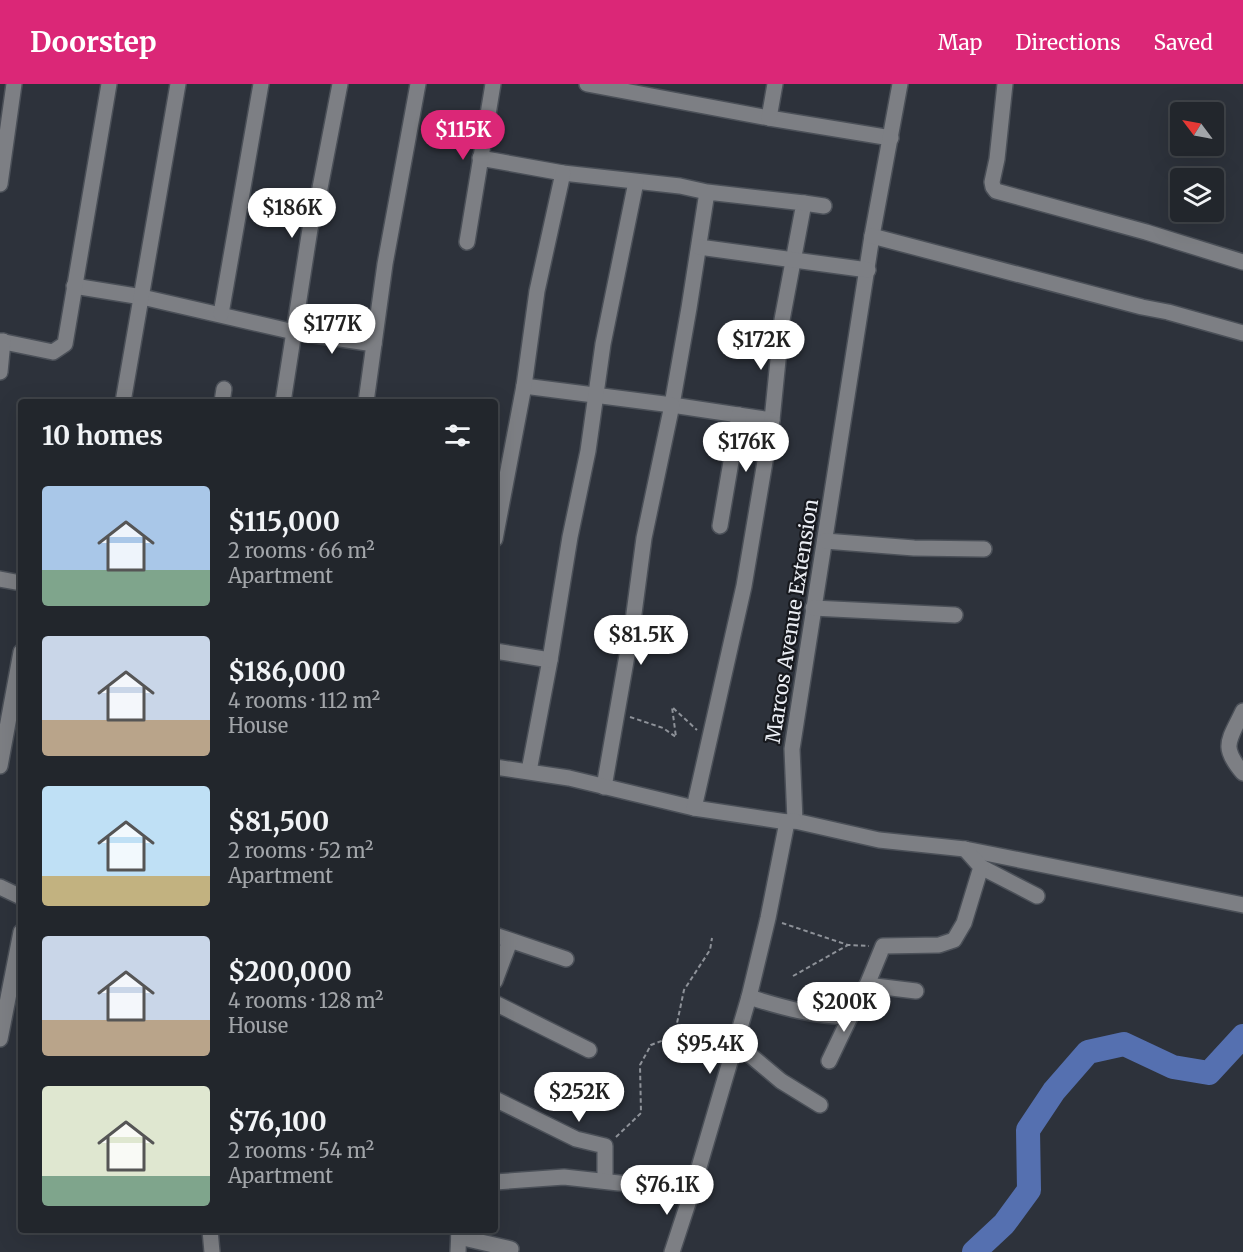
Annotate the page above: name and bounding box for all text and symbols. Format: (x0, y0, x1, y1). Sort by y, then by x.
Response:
text: Doorstep (30, 24, 157, 60)
text: Map (938, 29, 982, 56)
text: Directions (1015, 29, 1120, 56)
text: Saved (1153, 29, 1213, 56)
north arrow (1170, 102, 1224, 156)
map controls (1170, 102, 1224, 222)
pin: $115K (421, 110, 505, 161)
text: $115K (435, 117, 491, 142)
button: layers (1170, 168, 1224, 222)
pin: $186K (250, 188, 334, 239)
text: $186K (262, 195, 322, 220)
pin: $177K (290, 304, 374, 355)
text: $177K (302, 311, 362, 336)
pin: $172K (719, 320, 803, 371)
text: $172K (732, 327, 790, 352)
text: 10 homes (42, 419, 163, 452)
icon: filters (441, 419, 474, 452)
pin: $176K (704, 422, 788, 473)
text: $176K (717, 429, 775, 454)
street label: Marcos Avenue Extension (760, 497, 823, 745)
text: $115,000 (228, 505, 340, 538)
icon: home (90, 510, 162, 582)
text: 2 rooms · 66 m² (228, 538, 375, 563)
text: Apartment (228, 563, 333, 588)
pin: $81.5K (592, 615, 690, 666)
text: $81.5K (608, 622, 674, 647)
text: $186,000 (228, 655, 346, 688)
icon: home (90, 660, 162, 732)
text: 4 rooms · 112 m² (228, 688, 380, 713)
text: House (228, 713, 288, 738)
text: $81,500 (228, 805, 329, 838)
icon: home (90, 810, 162, 882)
text: 2 rooms · 52 m² (228, 838, 373, 863)
text: Apartment (228, 863, 333, 888)
text: $200,000 (228, 955, 352, 988)
icon: home (90, 960, 162, 1032)
pin: $200K (802, 982, 886, 1033)
text: 4 rooms · 128 m² (228, 988, 383, 1013)
text: $200K (811, 989, 877, 1014)
text: House (228, 1013, 288, 1038)
pin: $95.4K (661, 1024, 759, 1075)
text: $95.4K (676, 1031, 744, 1056)
pin: $252K (537, 1072, 621, 1123)
text: $252K (548, 1079, 610, 1104)
text: $76,100 (228, 1105, 327, 1138)
icon: home (90, 1110, 162, 1182)
text: 2 rooms · 54 m² (228, 1138, 374, 1163)
text: Apartment (228, 1163, 333, 1188)
pin: $76.1K (618, 1165, 716, 1216)
text: $76.1K (635, 1172, 699, 1197)

